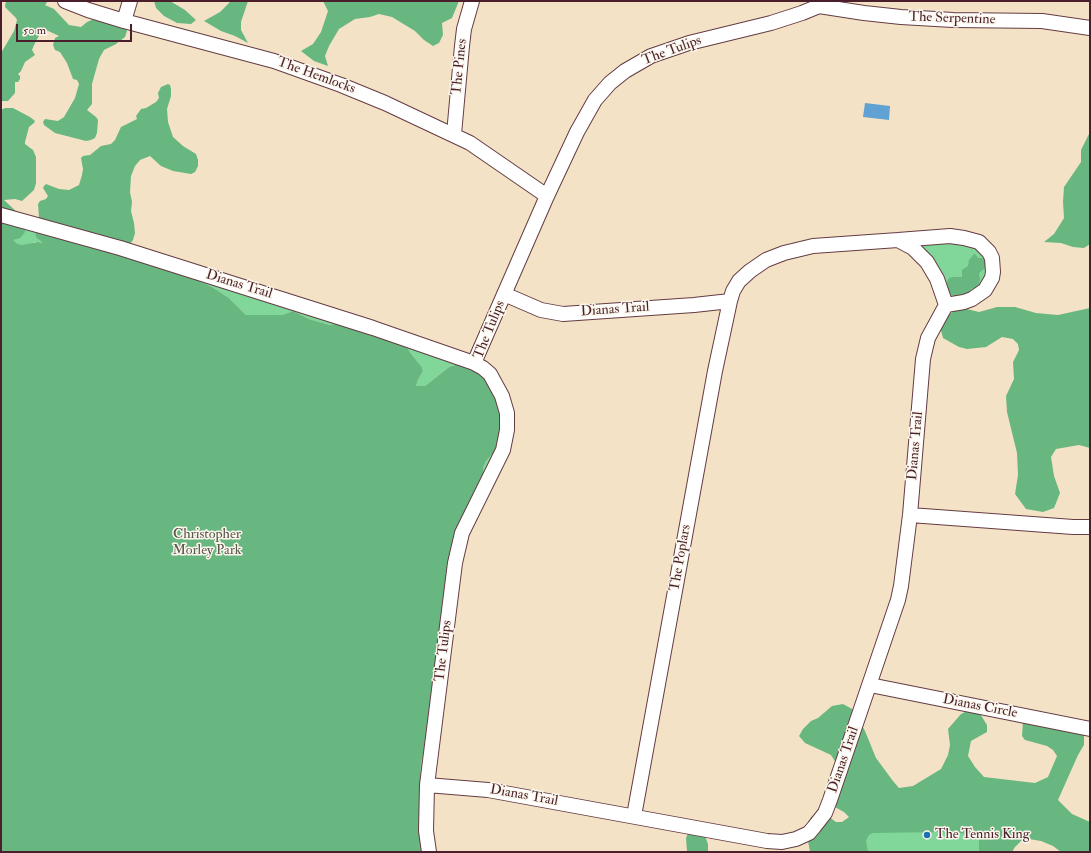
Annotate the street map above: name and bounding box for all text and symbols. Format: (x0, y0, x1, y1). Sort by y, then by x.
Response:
street label: The Serpentine (908, 9, 996, 29)
scale bar (18, 16, 134, 42)
text: 50 m (23, 23, 46, 38)
street label: The Tulips (640, 33, 704, 69)
street label: The Pines (449, 38, 471, 96)
street label: The Hemlocks (275, 54, 357, 98)
street label: Dianas Trail (204, 267, 274, 303)
street label: The Tulips (471, 298, 509, 362)
street label: Dianas Trail (580, 299, 650, 321)
street label: Dianas Trail (905, 411, 927, 481)
street label: The Poplars (667, 523, 695, 593)
park label: Christopher Morley Park (172, 527, 242, 560)
street label: The Tulips (432, 619, 456, 683)
street label: Dianas Circle (941, 692, 1019, 722)
street label: Dianas Trail (825, 725, 863, 795)
street label: Dianas Trail (489, 782, 559, 810)
place label: The Tennis King (935, 827, 1030, 843)
marker: The Tennis King (922, 830, 932, 840)

